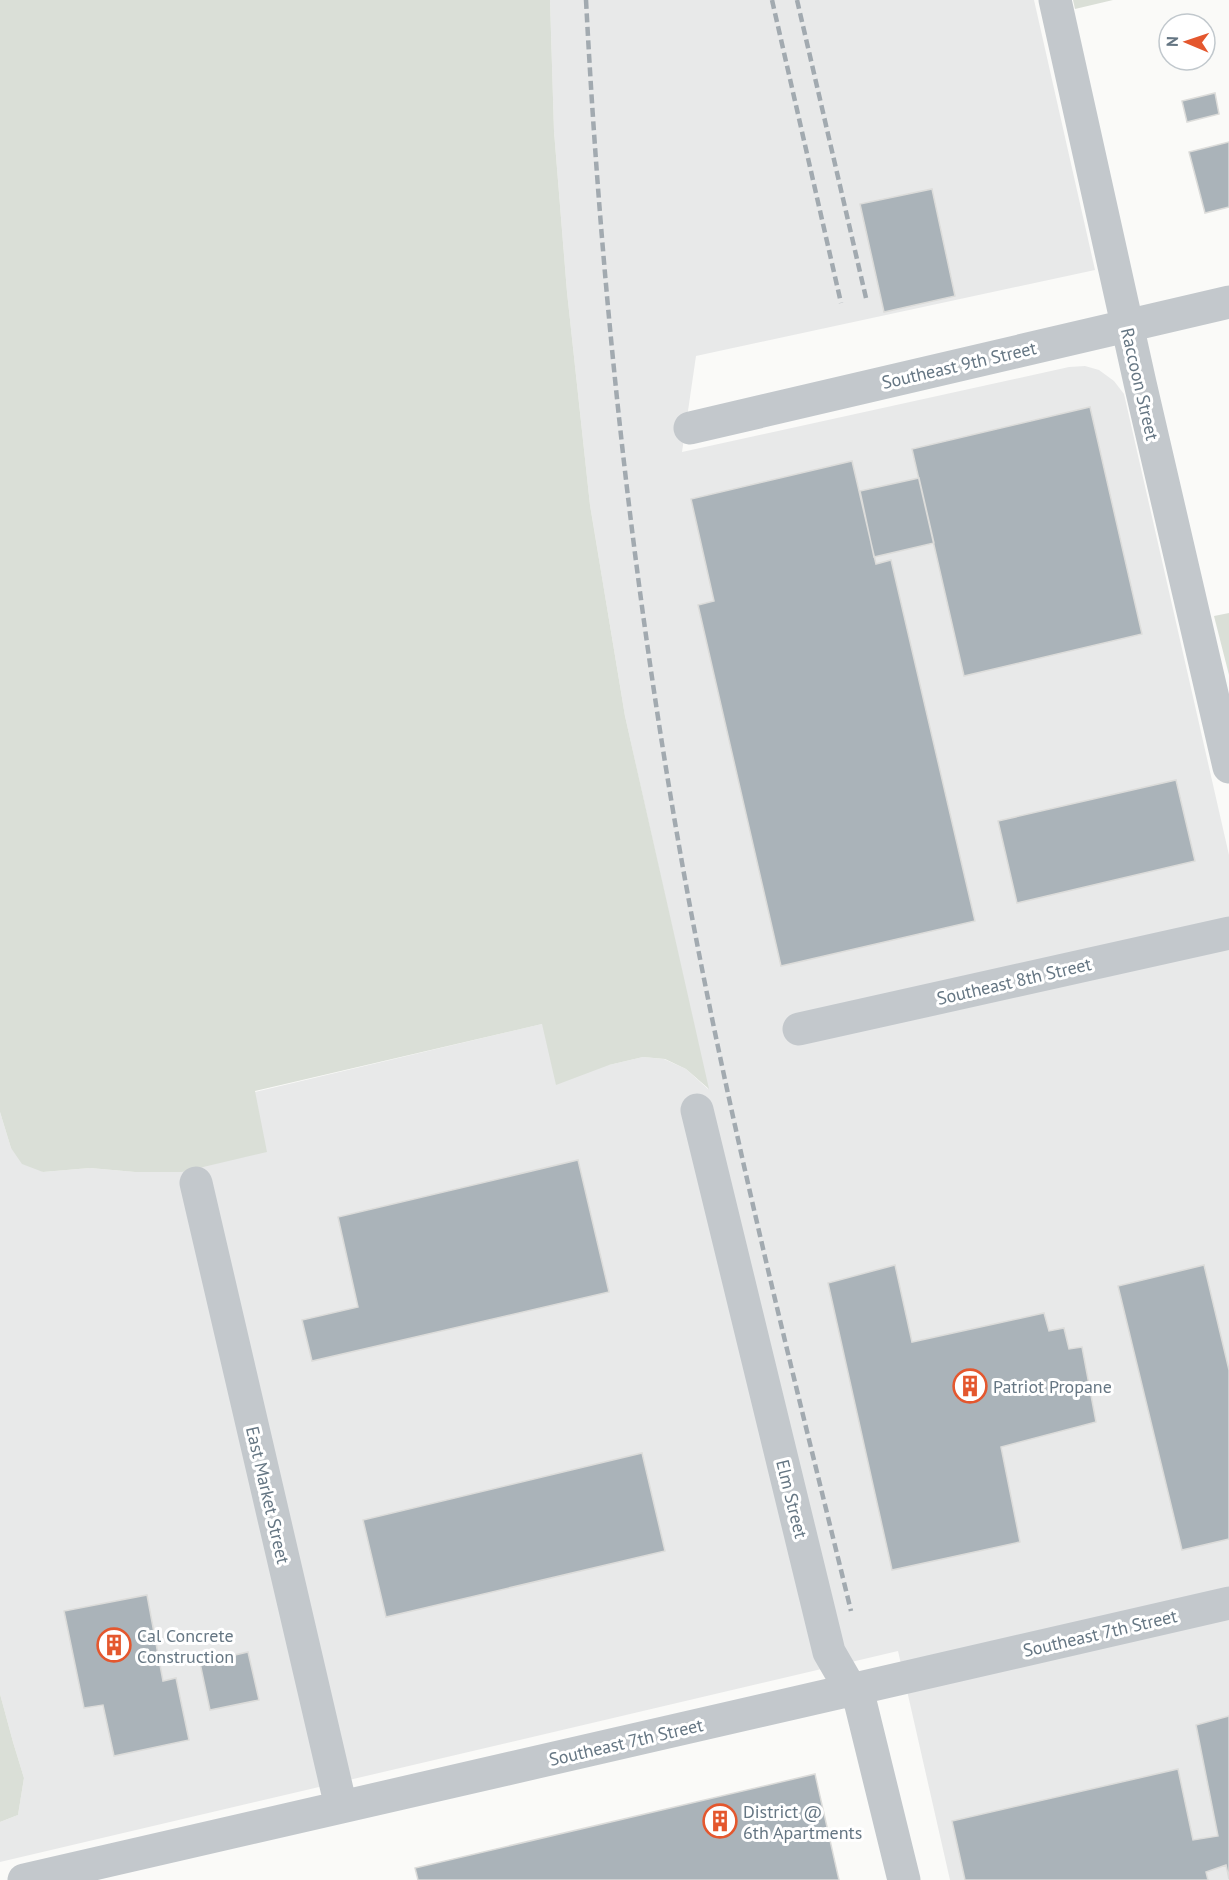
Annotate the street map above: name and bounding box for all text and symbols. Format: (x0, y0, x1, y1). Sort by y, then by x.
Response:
north arrow (1157, 12, 1217, 72)
text: N (1162, 36, 1182, 47)
street label: Raccoon Street (1116, 325, 1164, 443)
street label: Southeast 9th Street (879, 336, 1039, 394)
street label: Southeast 8th Street (934, 952, 1094, 1010)
building icon: Patriot Propane (952, 1368, 988, 1404)
place label: Patriot Propane (993, 1375, 1112, 1398)
street label: East Market Street (241, 1424, 295, 1566)
street label: Elm Street (771, 1457, 813, 1541)
street label: Southeast 7th Street (1021, 1604, 1179, 1662)
place label: Cal Concrete Construction (137, 1624, 234, 1668)
building icon: Cal Concrete Construction (96, 1627, 132, 1663)
street label: Southeast 7th Street (547, 1713, 705, 1771)
place label: District @ 6th Apartments (743, 1800, 862, 1844)
building icon: District @ 6th Apartments (702, 1803, 738, 1839)

